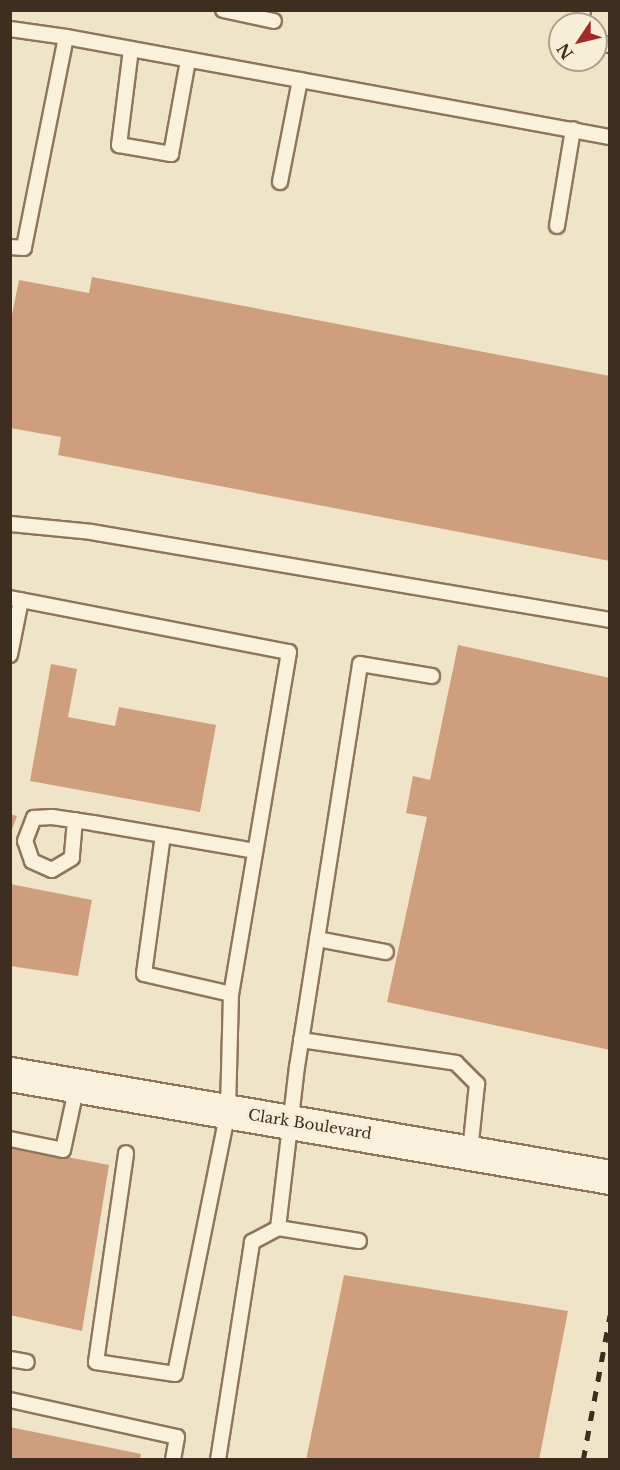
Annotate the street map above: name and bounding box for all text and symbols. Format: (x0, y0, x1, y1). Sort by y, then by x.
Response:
north arrow (548, 12, 608, 72)
text: N (552, 39, 577, 63)
street label: Clark Boulevard (247, 1105, 373, 1143)

